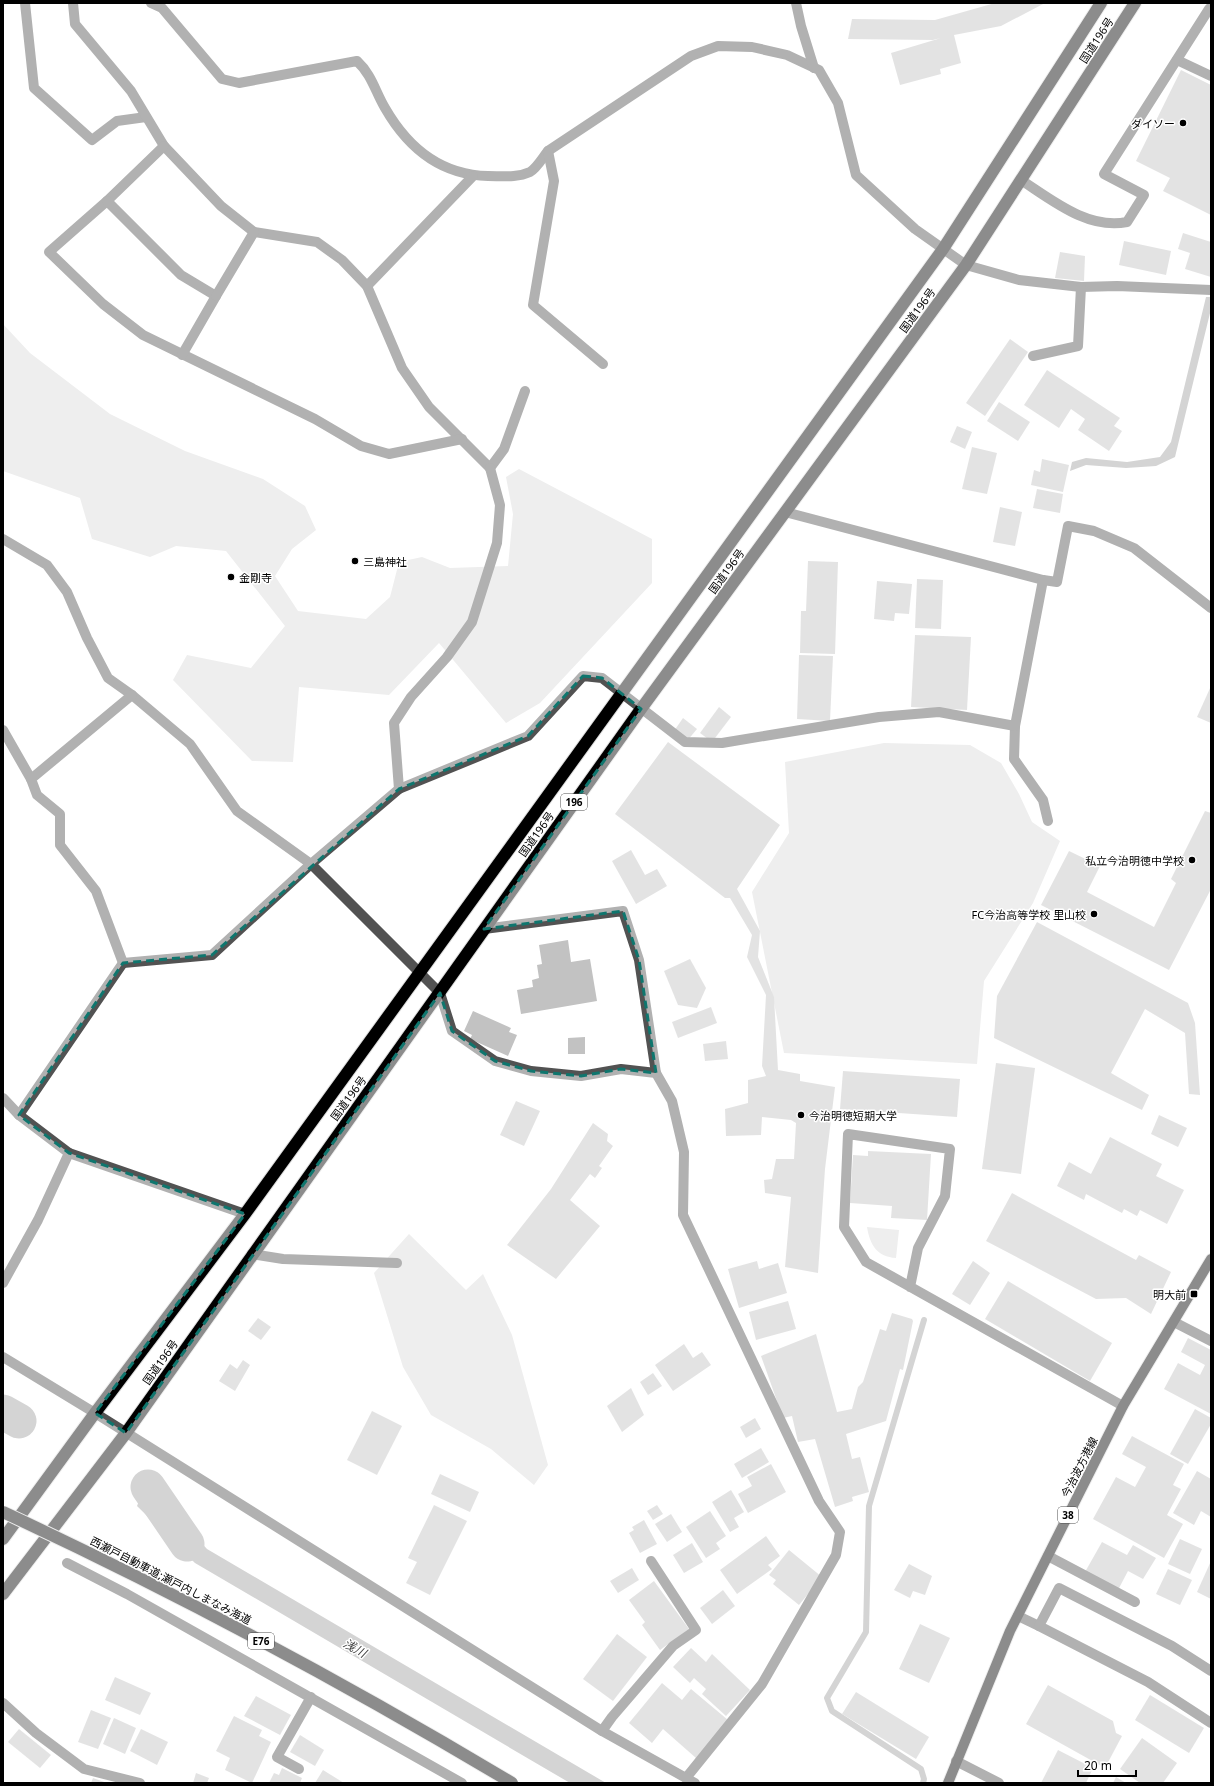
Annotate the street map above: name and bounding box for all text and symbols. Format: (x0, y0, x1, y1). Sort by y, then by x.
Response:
street label: 国道196号 (1076, 14, 1116, 66)
place label: ダイソー (1131, 116, 1175, 131)
marker: ダイソー (1178, 118, 1188, 128)
street label: 国道196号 (896, 285, 938, 335)
street label: 国道196号 (705, 546, 747, 596)
place label: 三島神社 (363, 554, 407, 569)
marker: 三島神社 (350, 556, 360, 566)
place label: 金剛寺 (239, 570, 272, 585)
marker: 金剛寺 (226, 572, 236, 582)
road number: 196 (561, 794, 587, 810)
street label: 国道196号 (515, 808, 557, 860)
place label: 私立今治明徳中学校 (1085, 853, 1184, 868)
marker: 私立今治明徳中学校 (1187, 855, 1197, 865)
place label: FC今治高等学校 里山校 (971, 907, 1086, 922)
marker: FC今治高等学校 里山校 (1089, 909, 1099, 919)
street label: 国道196号 (327, 1073, 369, 1123)
place label: 今治明徳短期大学 (809, 1108, 897, 1123)
marker: 今治明徳短期大学 (796, 1110, 806, 1120)
place label: 明大前 (1153, 1287, 1186, 1302)
marker: 明大前 (1189, 1289, 1199, 1299)
street label: 国道196号 (139, 1336, 181, 1388)
street label: 今治波方港線 (1057, 1434, 1101, 1500)
road number: 38 (1058, 1507, 1078, 1523)
street label: 西瀬戸自動車道;瀬戸内しまなみ海道 (88, 1533, 254, 1627)
road number: E76 (248, 1633, 274, 1649)
water label: 浅川 (340, 1635, 371, 1662)
scale bar (1078, 1752, 1136, 1778)
text: 20 m (1084, 1757, 1112, 1774)

